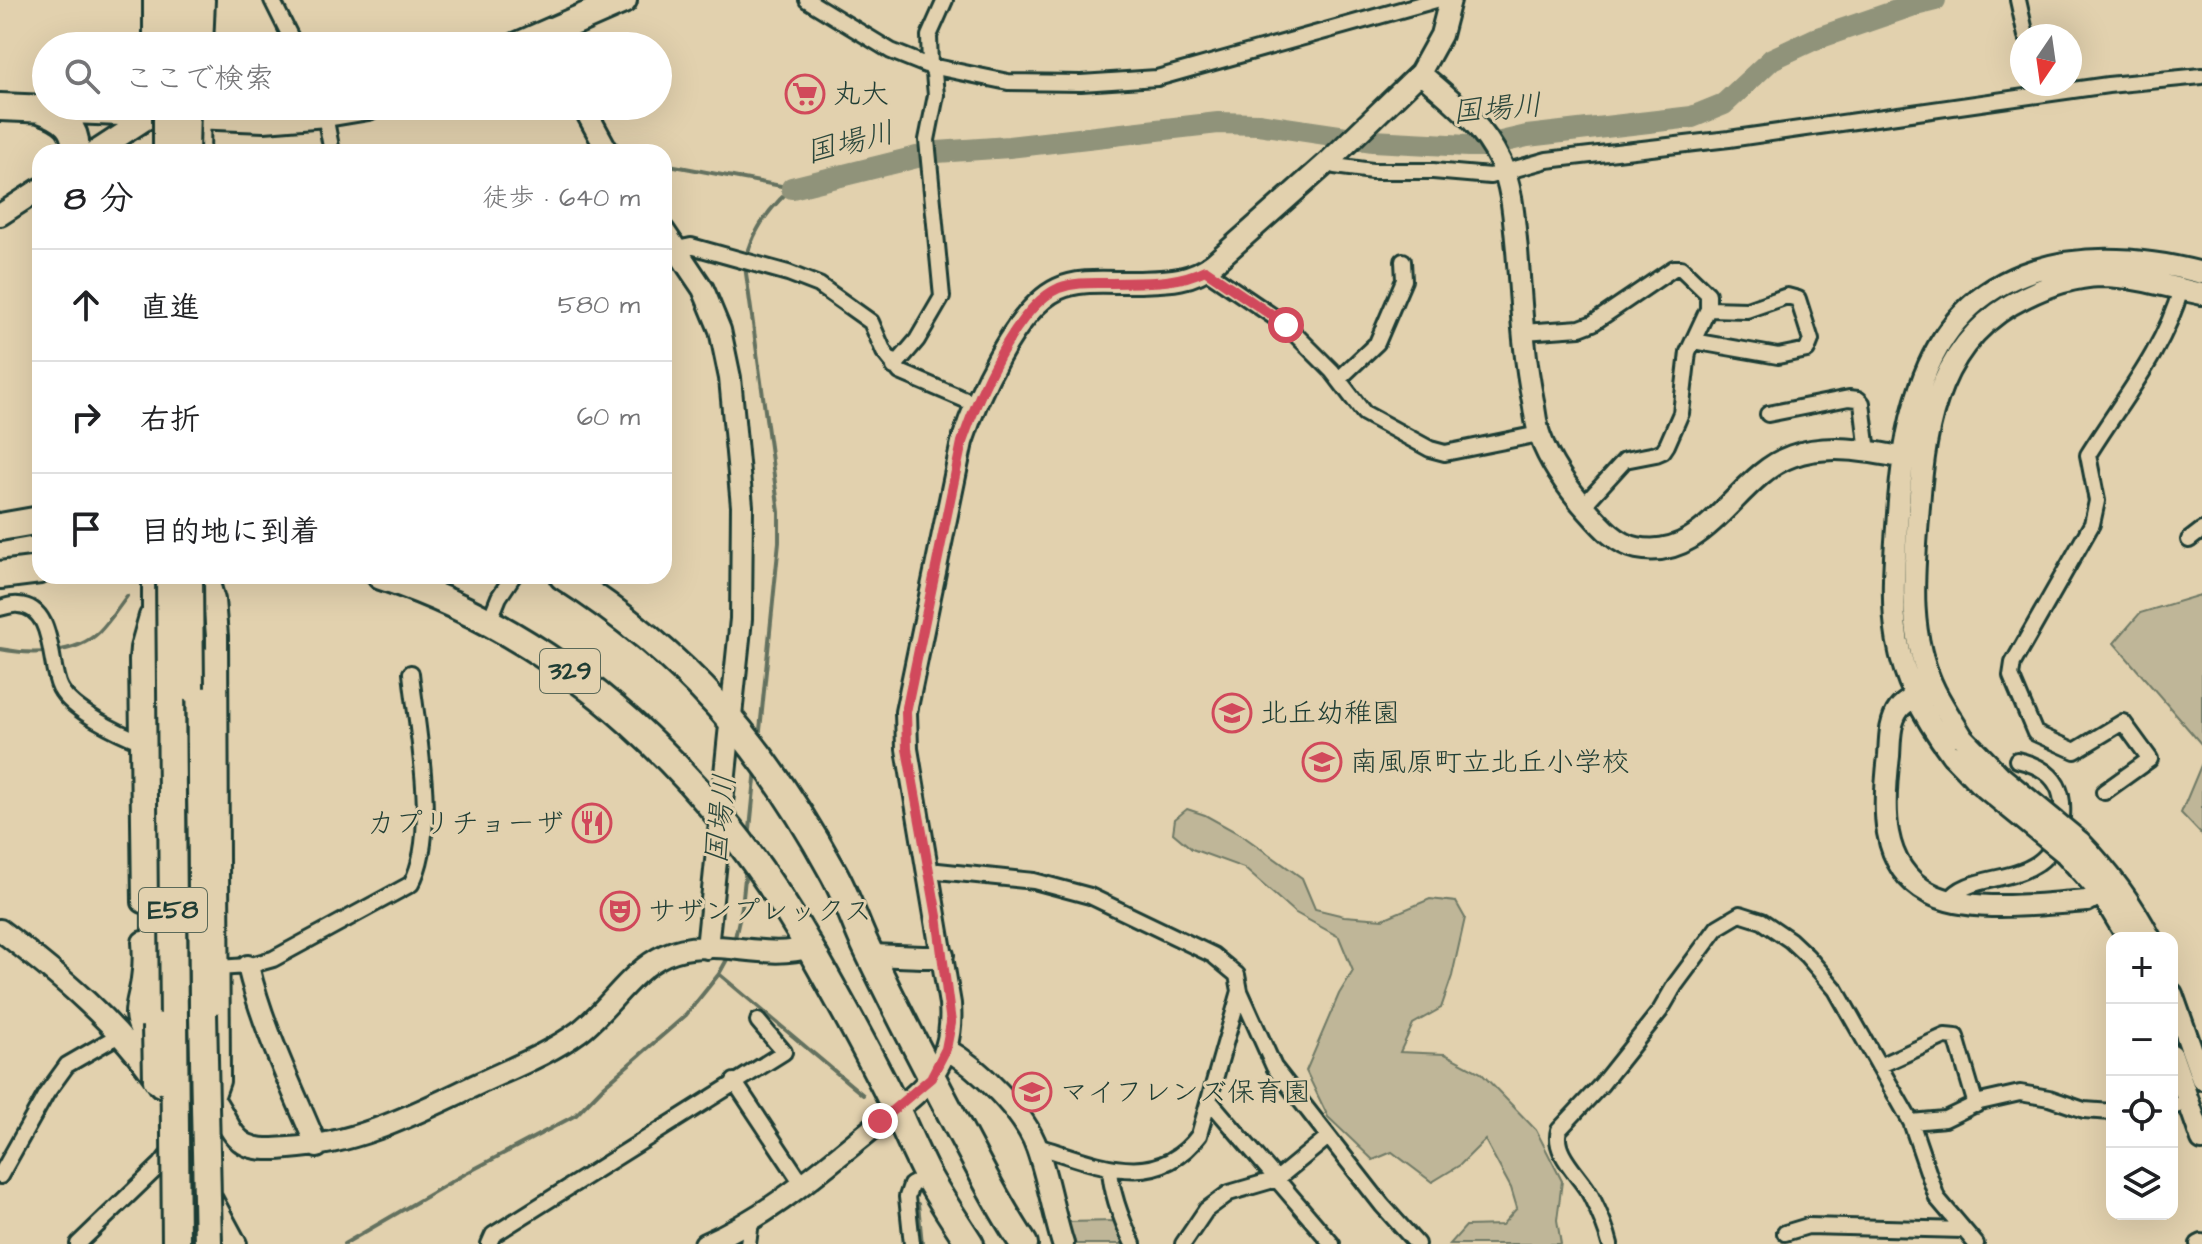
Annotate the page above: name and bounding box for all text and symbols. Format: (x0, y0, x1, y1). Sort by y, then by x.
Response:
north arrow (2010, 24, 2082, 96)
search box (32, 32, 672, 120)
icon: search (60, 54, 104, 98)
text: ここで検索 (124, 58, 274, 100)
supermarket icon: 丸大 (784, 73, 826, 115)
place label: 丸大 (833, 75, 889, 114)
water label: 国場川 (1450, 84, 1544, 134)
water label: 国場川 (801, 112, 899, 174)
text: 8 分 (64, 175, 134, 223)
text: 徒歩 · 640 m (482, 180, 640, 216)
icon: ahead (64, 283, 108, 327)
text: 直進 (140, 287, 200, 329)
text: 580 m (558, 287, 640, 323)
route start (1268, 307, 1304, 343)
icon: right (64, 395, 108, 439)
text: 右折 (140, 399, 200, 441)
text: 60 m (577, 399, 640, 435)
icon: arrive (64, 507, 108, 551)
text: 目的地に到着 (140, 511, 320, 553)
road number: 329 (540, 649, 600, 693)
school or university icon: 北丘幼稚園 (1211, 692, 1253, 734)
place label: 北丘幼稚園 (1260, 694, 1400, 733)
school or university icon: 南風原町立北丘小学校 (1301, 741, 1343, 783)
place label: 南風原町立北丘小学校 (1350, 743, 1630, 782)
water label: 国場川 (695, 772, 747, 866)
restaurant icon: カプリチョーザ (571, 802, 613, 844)
place label: カプリチョーザ (367, 804, 564, 843)
road number: E58 (139, 888, 207, 932)
theatre icon: サザンプレックス (599, 890, 641, 932)
place label: サザンプレックス (648, 892, 872, 931)
map controls (2106, 932, 2178, 1220)
button: + (2106, 932, 2178, 1004)
button: − (2106, 1004, 2178, 1076)
school or university icon: マイフレンズ保育園 (1011, 1071, 1053, 1113)
place label: マイフレンズ保育園 (1060, 1073, 1311, 1112)
button: locate (2106, 1076, 2178, 1148)
route end (862, 1103, 898, 1139)
button: layers (2106, 1148, 2178, 1220)

